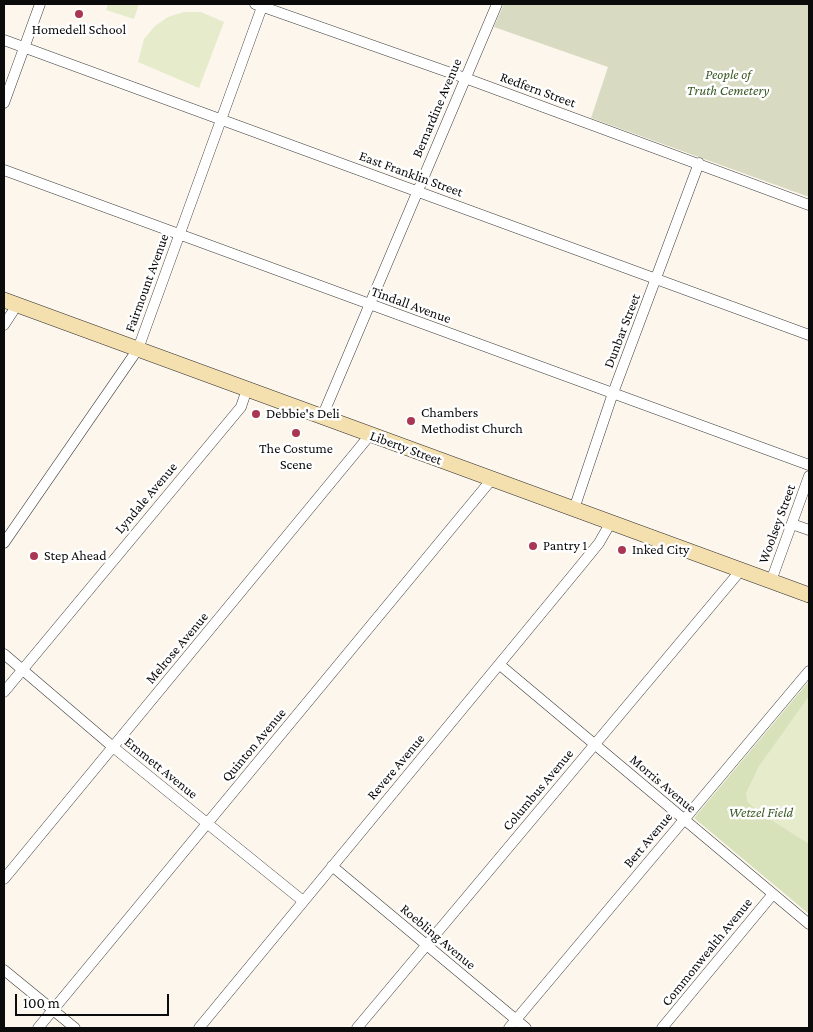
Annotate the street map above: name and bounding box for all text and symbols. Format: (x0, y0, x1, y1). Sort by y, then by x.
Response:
marker: Homedell School (73, 8, 85, 20)
place label: Homedell School (32, 22, 126, 38)
street label: Bernardine Avenue (409, 56, 465, 160)
park label: People of Truth Cemetery (687, 67, 769, 100)
street label: Redfern Street (498, 69, 578, 111)
street label: East Franklin Street (357, 147, 465, 201)
street label: Fairmount Avenue (121, 232, 173, 334)
street label: Tindall Avenue (369, 283, 453, 327)
street label: Dunbar Street (600, 291, 644, 371)
place label: Chambers Methodist Church (421, 405, 523, 438)
place label: Debbie's Deli (266, 406, 340, 422)
marker: Debbie's Deli (250, 408, 262, 420)
marker: Chambers Methodist Church (405, 415, 417, 427)
marker: The Costume Scene (290, 427, 302, 439)
street label: Liberty Street (368, 427, 444, 469)
place label: The Costume Scene (259, 441, 333, 474)
street label: Lyndale Avenue (111, 459, 181, 537)
street label: Woolsey Street (755, 482, 799, 566)
place label: Pantry 1 (543, 538, 587, 554)
marker: Pantry 1 (527, 540, 539, 552)
place label: Inked City (632, 542, 689, 558)
marker: Inked City (616, 544, 628, 556)
place label: Step Ahead (44, 548, 107, 564)
marker: Step Ahead (28, 550, 40, 562)
street label: Melrose Avenue (142, 609, 212, 687)
street label: Quinton Avenue (218, 705, 290, 785)
street label: Revere Avenue (364, 731, 428, 803)
street label: Emmett Avenue (121, 733, 201, 803)
street label: Columbus Avenue (499, 746, 577, 834)
street label: Morris Avenue (626, 751, 700, 817)
park label: Wetzel Field (729, 805, 793, 821)
street label: Bert Avenue (620, 809, 676, 871)
street label: Commonwealth Avenue (658, 894, 756, 1010)
street label: Roebling Avenue (397, 901, 479, 973)
scale bar (18, 984, 171, 1016)
text: 100 m (23, 995, 60, 1011)

